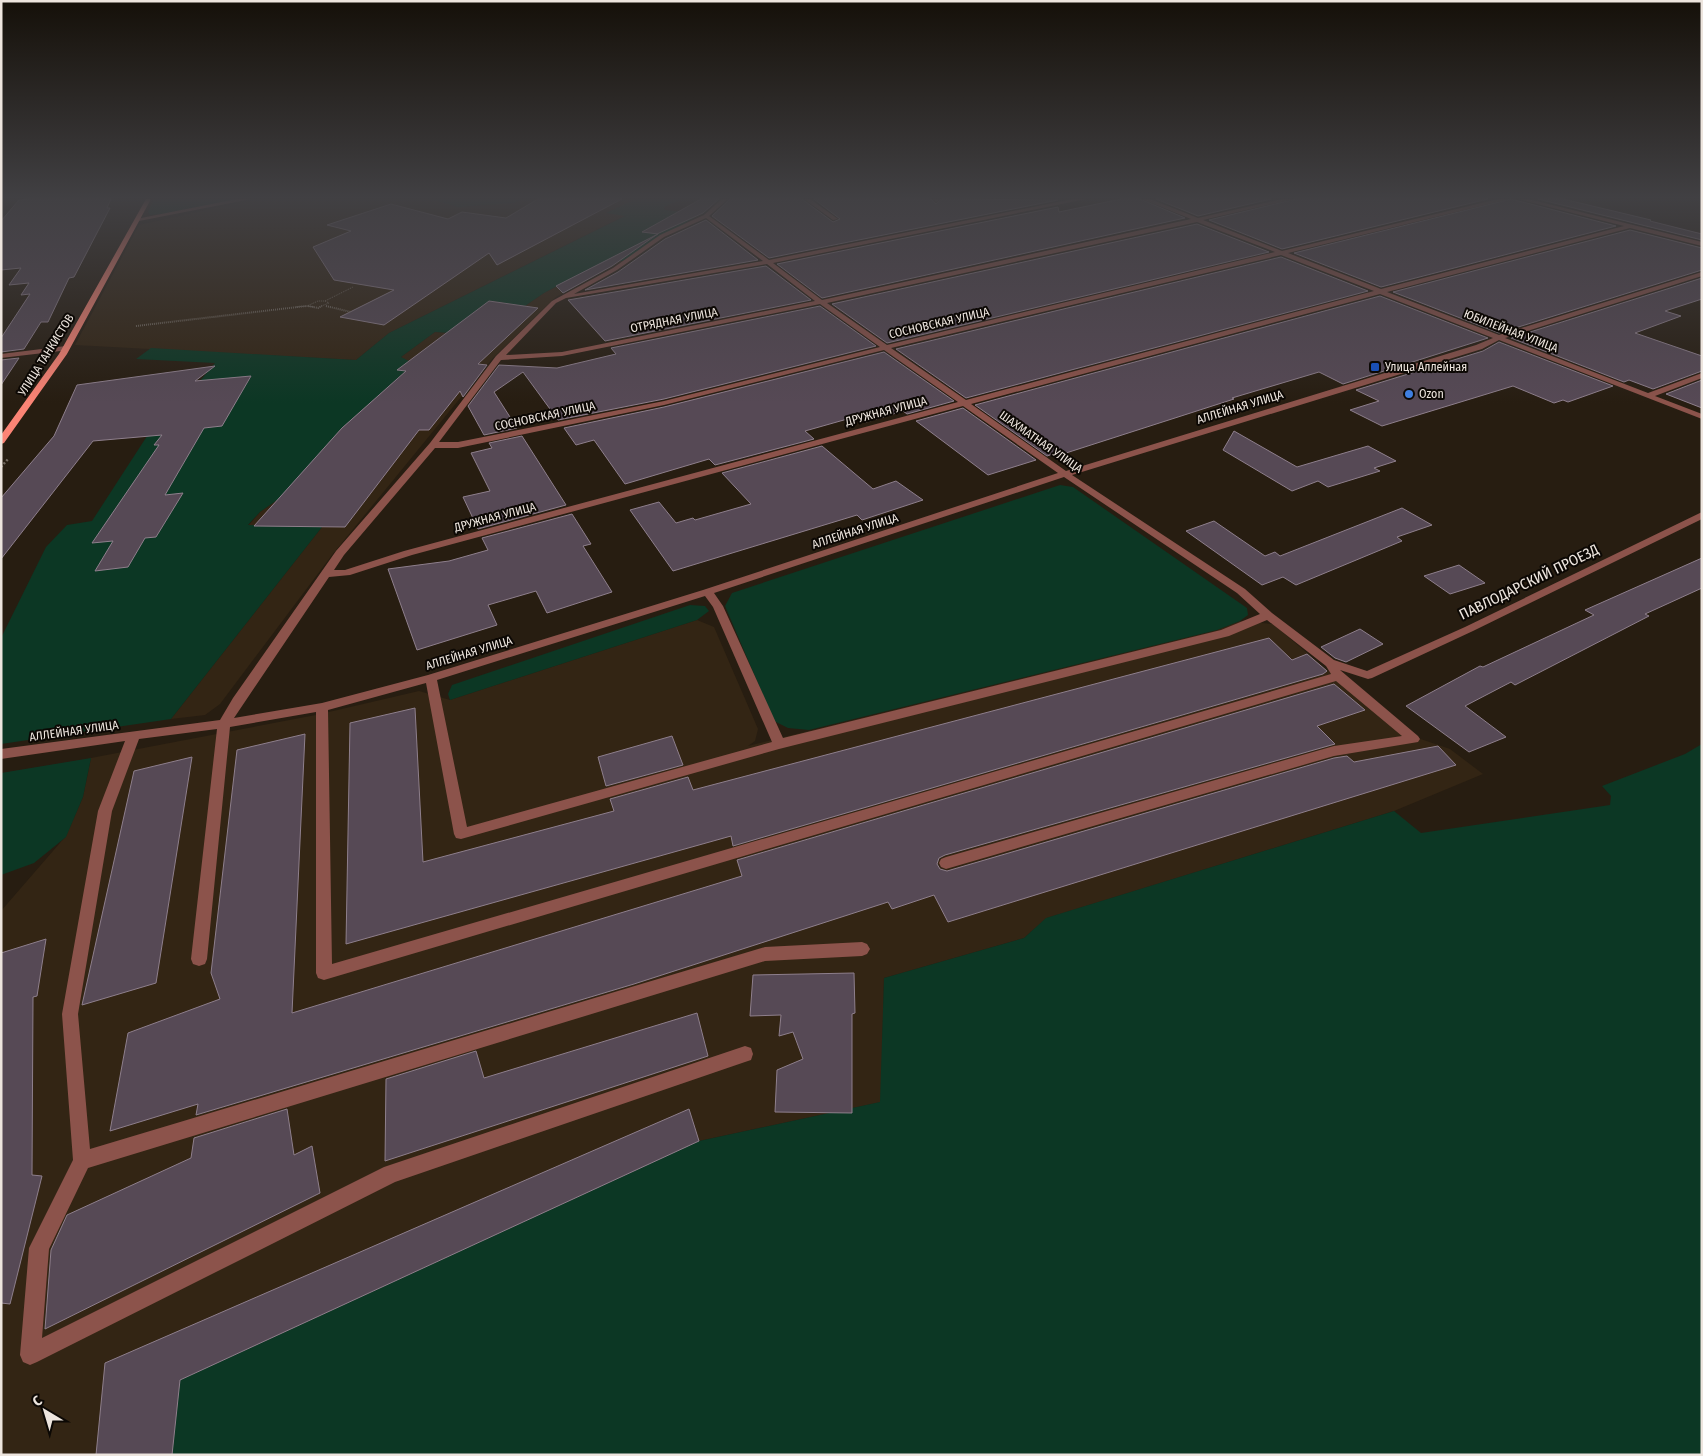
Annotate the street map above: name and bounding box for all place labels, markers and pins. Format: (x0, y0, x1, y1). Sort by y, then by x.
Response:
place label: Улица Аллейная (1384, 360, 1467, 374)
marker: Улица Аллейная (1369, 361, 1381, 373)
place label: Ozon (1419, 387, 1444, 401)
marker: Ozon (1403, 388, 1415, 400)

